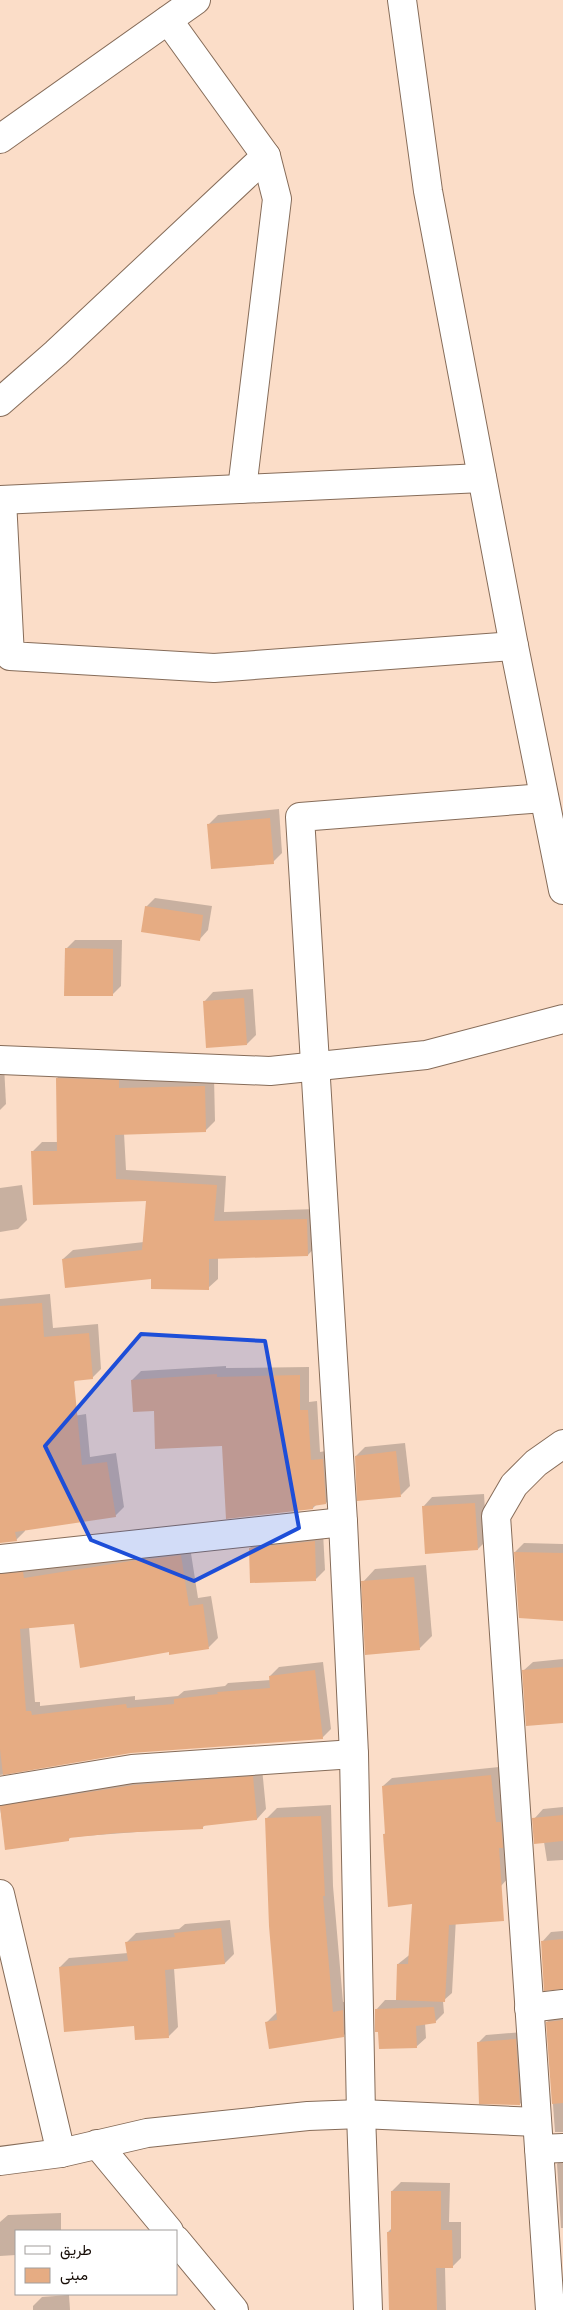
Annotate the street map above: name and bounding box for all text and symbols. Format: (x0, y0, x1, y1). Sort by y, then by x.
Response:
legend (15, 2230, 178, 2295)
text: طريق (60, 2241, 92, 2260)
text: مبنى (60, 2266, 88, 2285)

